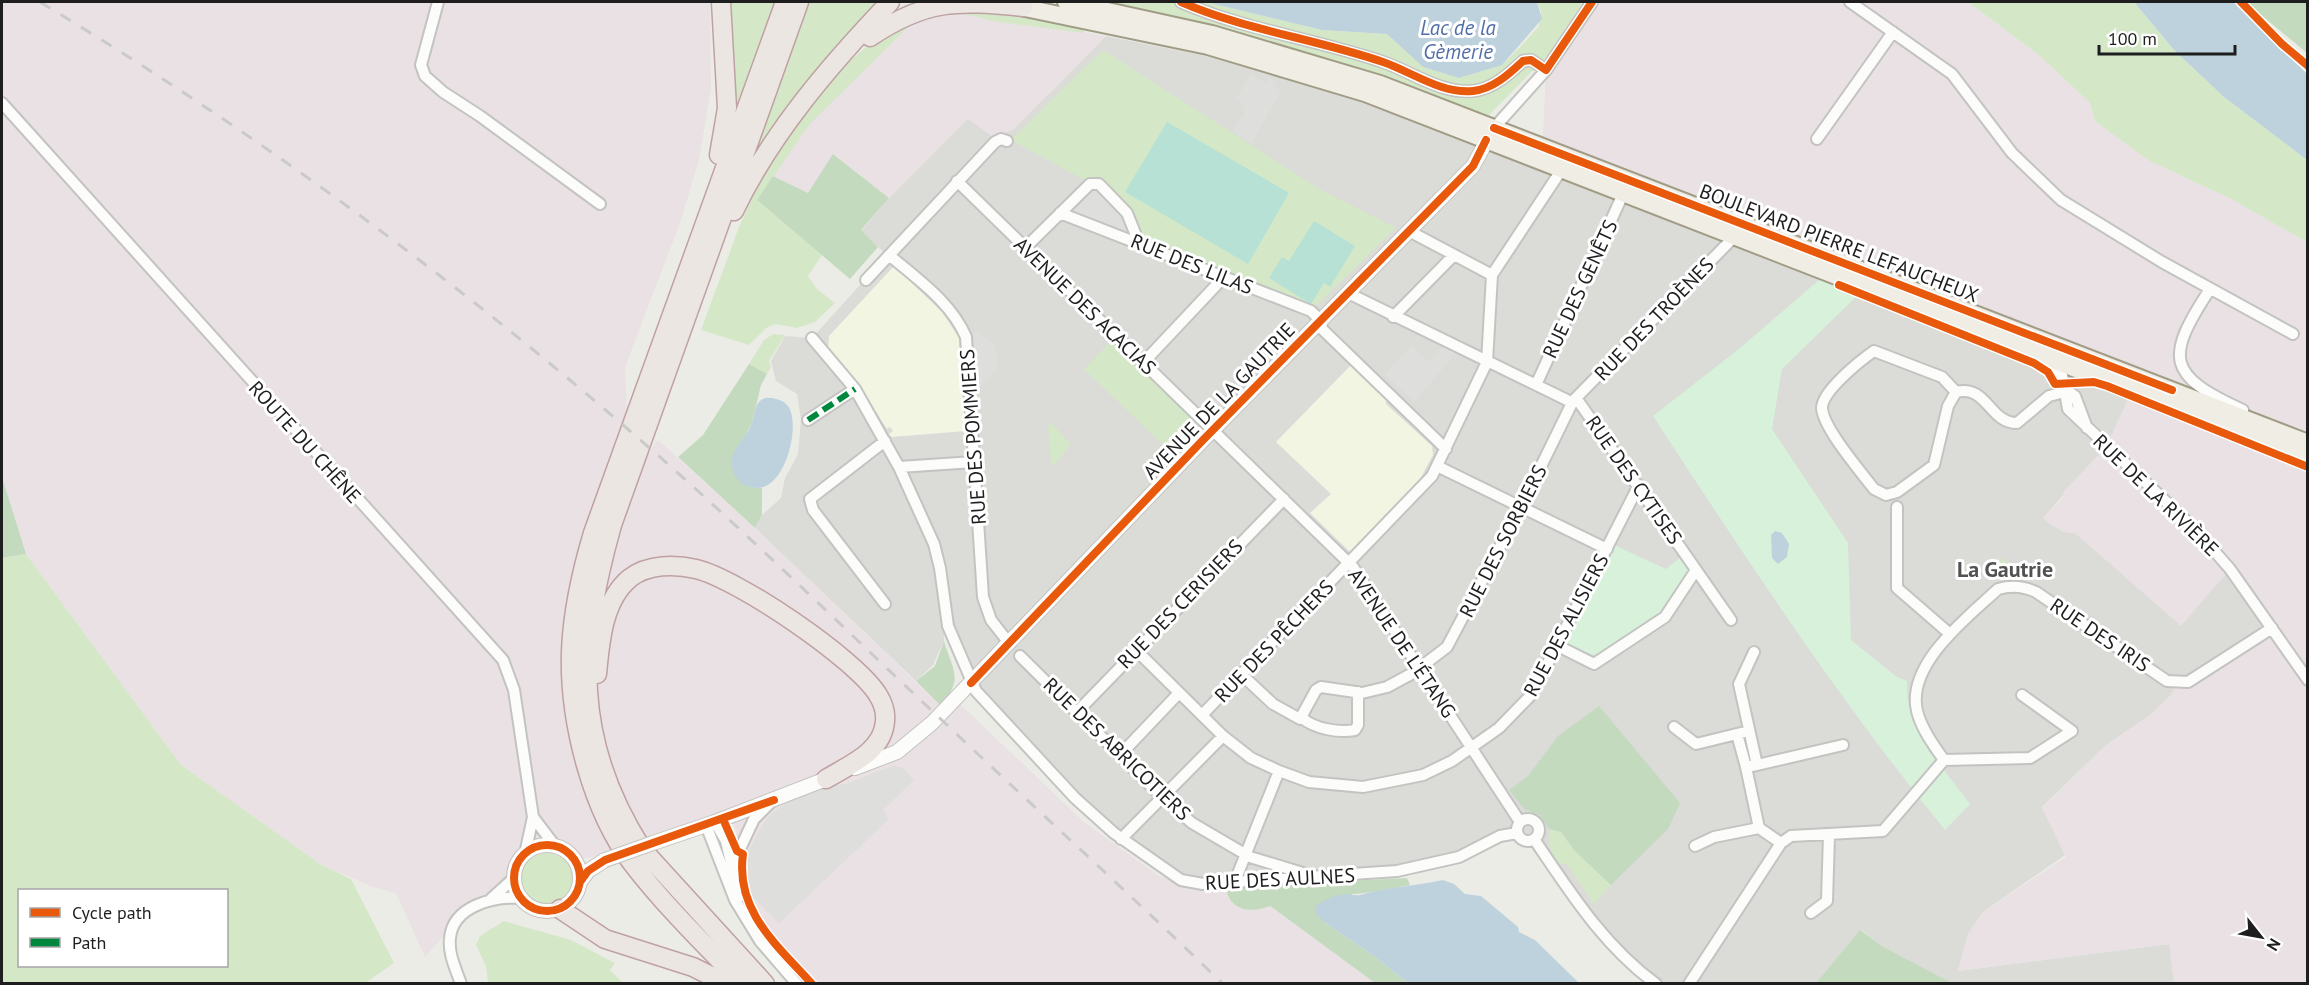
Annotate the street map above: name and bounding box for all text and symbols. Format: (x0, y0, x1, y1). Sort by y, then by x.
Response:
water label: Lac de la Gèmerie (1420, 14, 1497, 65)
scale bar (2099, 18, 2236, 56)
text: 100 m (2108, 27, 2157, 50)
street label: BOULEVARD PIERRE LEFAUCHEUX (1696, 178, 1982, 308)
street label: RUE DES GENÊTS (1537, 216, 1623, 362)
street label: RUE DES LILAS (1127, 228, 1257, 300)
street label: AVENUE DES ACACIAS (1009, 232, 1161, 380)
street label: RUE DES TROÈNES (1589, 252, 1719, 386)
street label: AVENUE DE LA GAUTRIE (1137, 317, 1301, 485)
street label: RUE DES POMMIERS (954, 348, 992, 526)
street label: ROUTE DU CHÊNE (243, 375, 367, 509)
street label: RUE DES CYTISES (1580, 411, 1688, 549)
street label: RUE DE LA RIVIÈRE (2088, 428, 2224, 562)
street label: RUE DES SORBIERS (1453, 460, 1553, 622)
street label: RUE DES CERISIERS (1111, 534, 1249, 674)
street label: RUE DES ALISIERS (1518, 549, 1614, 701)
district label: La Gautrie (1957, 555, 2053, 583)
street label: AVENUE DE L'ÉTANG (1342, 563, 1462, 723)
street label: RUE DES PÊCHERS (1209, 574, 1339, 708)
street label: RUE DES IRIS (2045, 592, 2155, 678)
street label: RUE DES ABRICOTIERS (1038, 672, 1196, 826)
street label: RUE DES AULNES (1204, 862, 1356, 896)
legend (18, 889, 228, 967)
text: Cycle path (72, 901, 152, 924)
north arrow (2231, 907, 2291, 967)
text: Path (72, 931, 106, 954)
text: N (2263, 935, 2285, 954)

